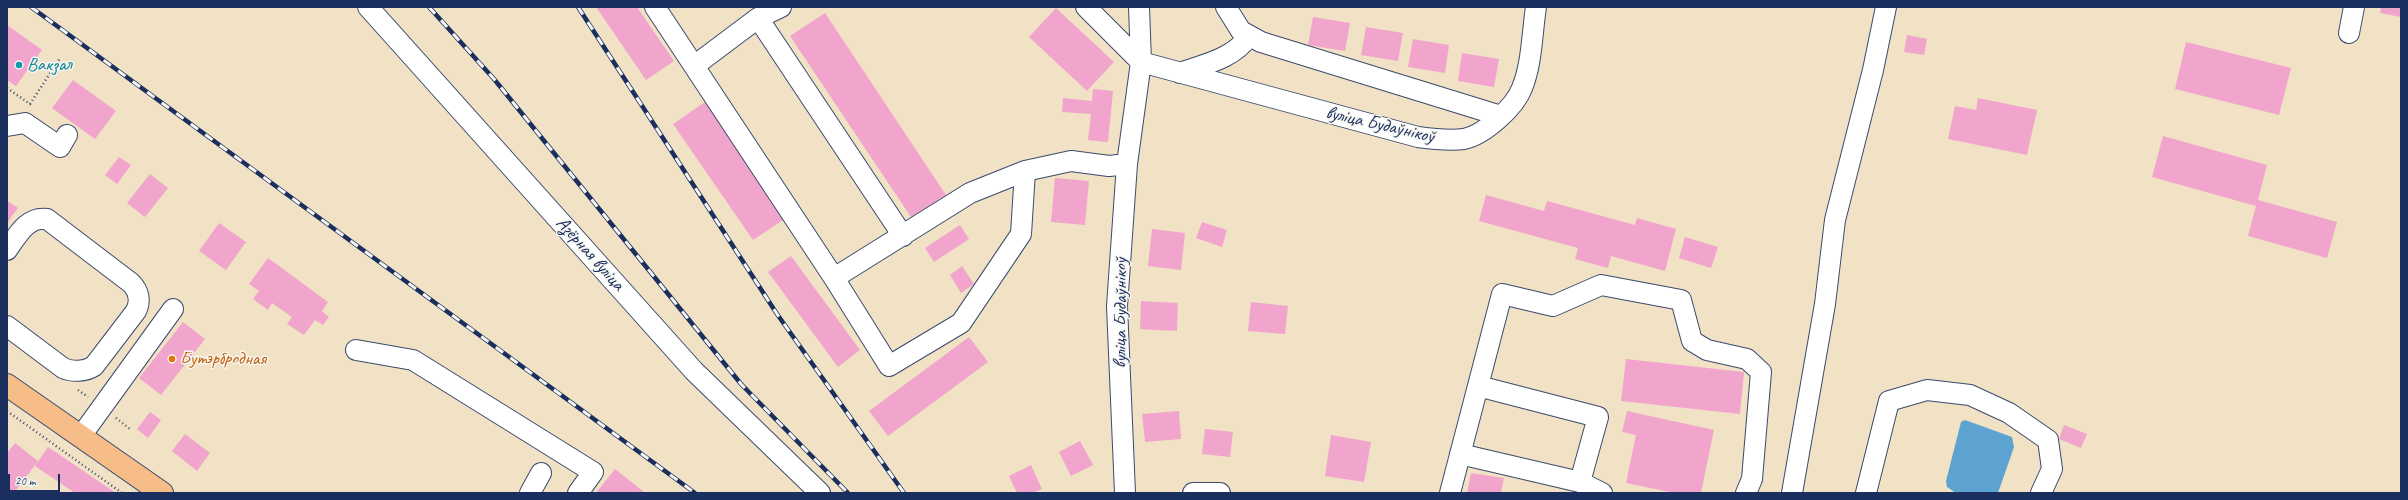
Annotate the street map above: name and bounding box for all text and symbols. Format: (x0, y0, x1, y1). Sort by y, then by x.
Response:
place label: Вакзал (27, 54, 72, 76)
marker: Вакзал (14, 60, 24, 70)
street label: вуліца Будаўнікоў (1324, 101, 1436, 149)
street label: Азёрная вуліца (551, 212, 629, 296)
street label: вуліца Будаўнікоў (1110, 258, 1132, 368)
place label: Бутэрбродная (180, 348, 266, 370)
marker: Бутэрбродная (167, 354, 177, 364)
scale bar (10, 466, 62, 492)
text: 20 m (15, 473, 35, 489)

